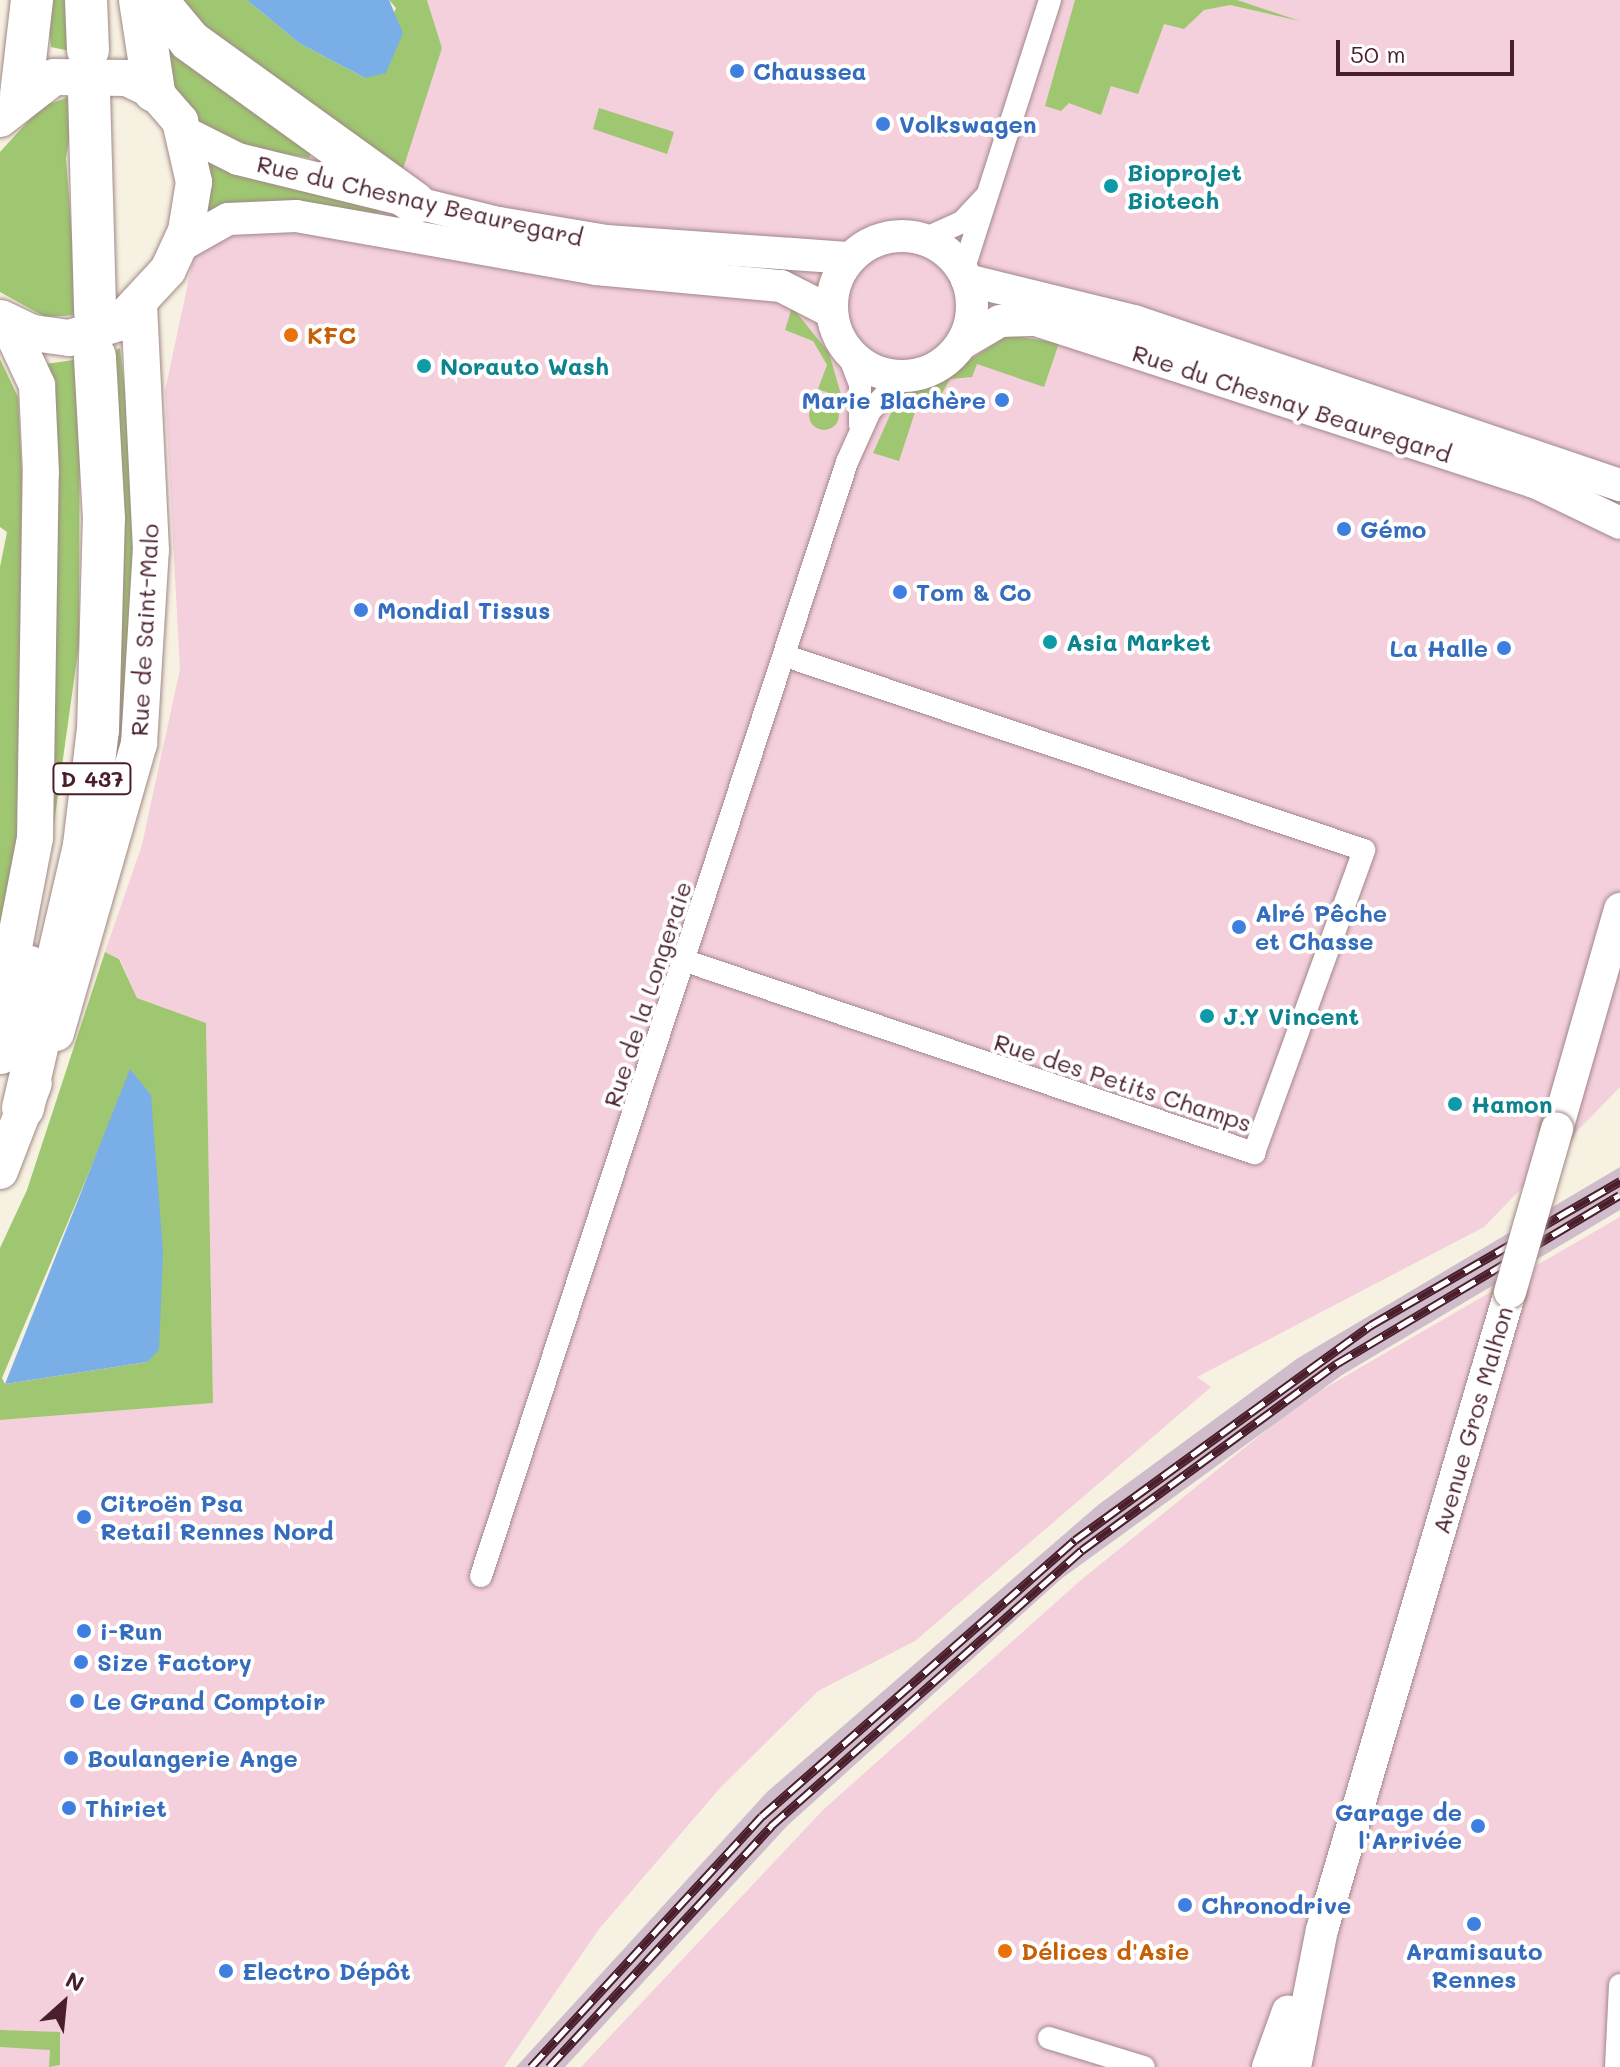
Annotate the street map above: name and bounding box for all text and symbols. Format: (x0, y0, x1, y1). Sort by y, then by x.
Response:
scale bar (1340, 24, 1518, 74)
text: 50 m (1350, 38, 1406, 69)
place label: Chaussea (753, 57, 866, 85)
marker: Chaussea (728, 62, 746, 80)
place label: Volkswagen (899, 110, 1037, 138)
marker: Volkswagen (874, 115, 892, 133)
street label: Rue du Chesnay Beauregard (254, 148, 586, 252)
place label: Bioprojet Biotech (1127, 158, 1242, 214)
marker: Bioprojet Biotech (1102, 177, 1120, 195)
place label: KFC (307, 321, 356, 349)
marker: KFC (282, 326, 300, 344)
street label: Rue du Chesnay Beauregard (1129, 338, 1455, 468)
place label: Norauto Wash (440, 352, 609, 380)
marker: Norauto Wash (415, 357, 433, 375)
place label: Marie Blachère (801, 386, 986, 414)
marker: Marie Blachère (993, 391, 1011, 409)
place label: Gémo (1360, 515, 1426, 543)
marker: Gémo (1335, 520, 1353, 538)
street label: Rue de Saint-Malo (124, 523, 164, 737)
place label: Tom & Co (916, 578, 1031, 606)
marker: Tom & Co (891, 583, 909, 601)
place label: Mondial Tissus (377, 596, 550, 624)
marker: Mondial Tissus (352, 601, 370, 619)
place label: Asia Market (1066, 628, 1211, 656)
marker: Asia Market (1041, 633, 1059, 651)
place label: La Halle (1389, 634, 1488, 662)
marker: La Halle (1495, 639, 1513, 657)
road number: D 437 (52, 761, 132, 797)
street label: Rue de la Longeraie (597, 878, 697, 1110)
place label: Alré Pêche et Chasse (1255, 899, 1387, 955)
marker: Alré Pêche et Chasse (1230, 918, 1248, 936)
place label: J.Y Vincent (1223, 1002, 1359, 1030)
marker: J.Y Vincent (1198, 1007, 1216, 1025)
street label: Rue des Petits Champs (991, 1027, 1255, 1137)
place label: Hamon (1471, 1090, 1552, 1118)
marker: Hamon (1446, 1095, 1464, 1113)
street label: Avenue Gros Malhon (1426, 1303, 1518, 1537)
place label: Citroën Psa Retail Rennes Nord (100, 1489, 334, 1545)
marker: Citroën Psa Retail Rennes Nord (75, 1508, 93, 1526)
place label: i-Run (100, 1617, 162, 1645)
marker: i-Run (75, 1622, 93, 1640)
place label: Size Factory (97, 1648, 252, 1676)
marker: Size Factory (72, 1653, 90, 1671)
place label: Le Grand Comptoir (93, 1687, 326, 1715)
marker: Le Grand Comptoir (68, 1692, 86, 1710)
place label: Boulangerie Ange (87, 1744, 298, 1772)
marker: Boulangerie Ange (62, 1749, 80, 1767)
place label: Thiriet (85, 1794, 167, 1822)
place label: Garage de l'Arrivée (1335, 1798, 1462, 1854)
marker: Thiriet (60, 1799, 78, 1817)
marker: Garage de l'Arrivée (1469, 1817, 1487, 1835)
place label: Chronodrive (1201, 1891, 1351, 1919)
marker: Chronodrive (1176, 1896, 1194, 1914)
marker: Aramisauto Rennes (1465, 1915, 1483, 1933)
place label: Délices d'Asie (1021, 1937, 1189, 1965)
place label: Aramisauto Rennes (1406, 1937, 1542, 1993)
marker: Délices d'Asie (996, 1942, 1014, 1960)
place label: Electro Dépôt (242, 1957, 411, 1985)
marker: Electro Dépôt (217, 1962, 235, 1980)
north arrow (24, 1963, 104, 2043)
text: N (61, 1964, 89, 1998)

